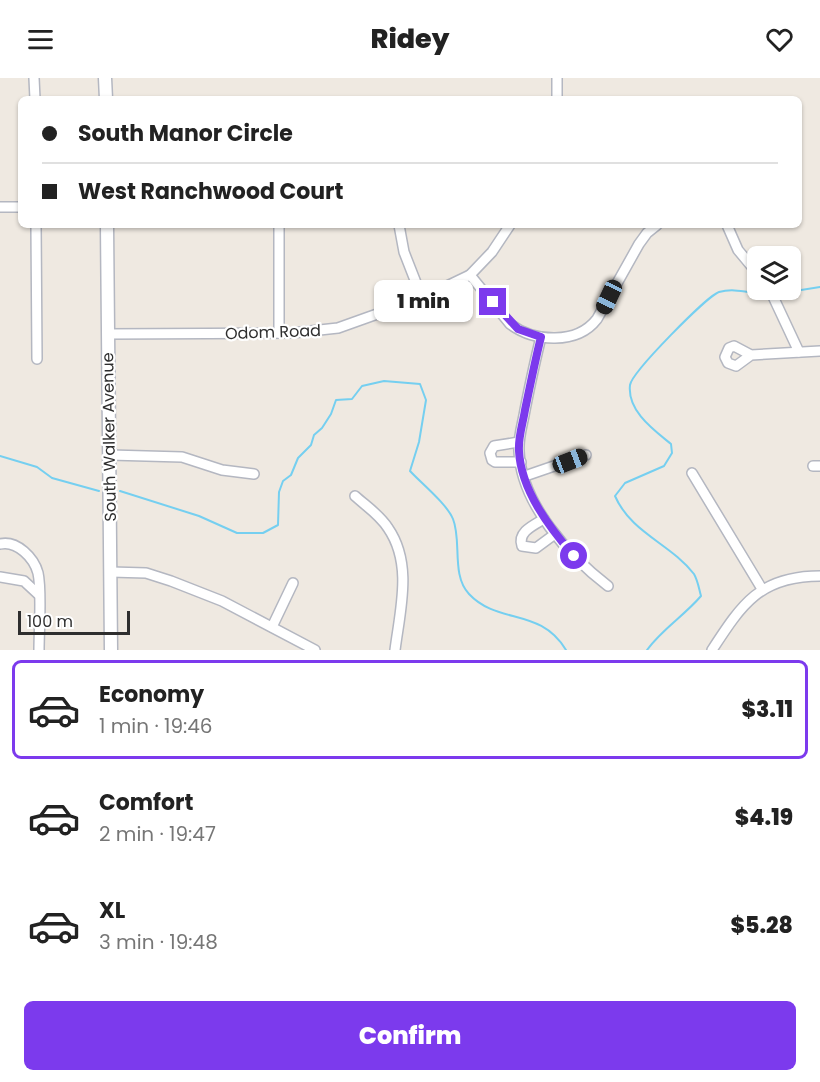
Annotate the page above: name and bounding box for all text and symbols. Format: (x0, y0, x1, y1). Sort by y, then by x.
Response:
text: Ridey (371, 20, 449, 57)
icon: menu (24, 23, 57, 56)
icon: heart (763, 23, 796, 56)
text: South Manor Circle (78, 118, 293, 149)
text: West Ranchwood Court (78, 176, 343, 207)
map controls (747, 246, 801, 300)
button: layers (747, 246, 801, 300)
car (593, 277, 625, 317)
callout: 1 min (373, 281, 472, 323)
text: 1 min (397, 287, 450, 315)
route end (479, 288, 506, 315)
street label: Odom Road (225, 319, 321, 345)
street label: South Walker Avenue (96, 352, 122, 522)
car (550, 446, 590, 476)
route start (560, 542, 587, 569)
scale bar (18, 608, 130, 636)
text: 100 m (27, 610, 73, 633)
text: Economy (99, 679, 204, 710)
icon: car (27, 683, 81, 737)
text: $3.11 (741, 694, 793, 725)
text: 1 min · 19:46 (99, 712, 213, 740)
text: Comfort (99, 787, 193, 818)
icon: car (27, 791, 81, 845)
text: $4.19 (735, 802, 793, 833)
text: 2 min · 19:47 (99, 820, 216, 848)
text: XL (99, 895, 125, 926)
icon: car (27, 899, 81, 953)
text: $5.28 (731, 910, 793, 941)
text: 3 min · 19:48 (99, 928, 218, 956)
button: Confirm (24, 1001, 796, 1070)

